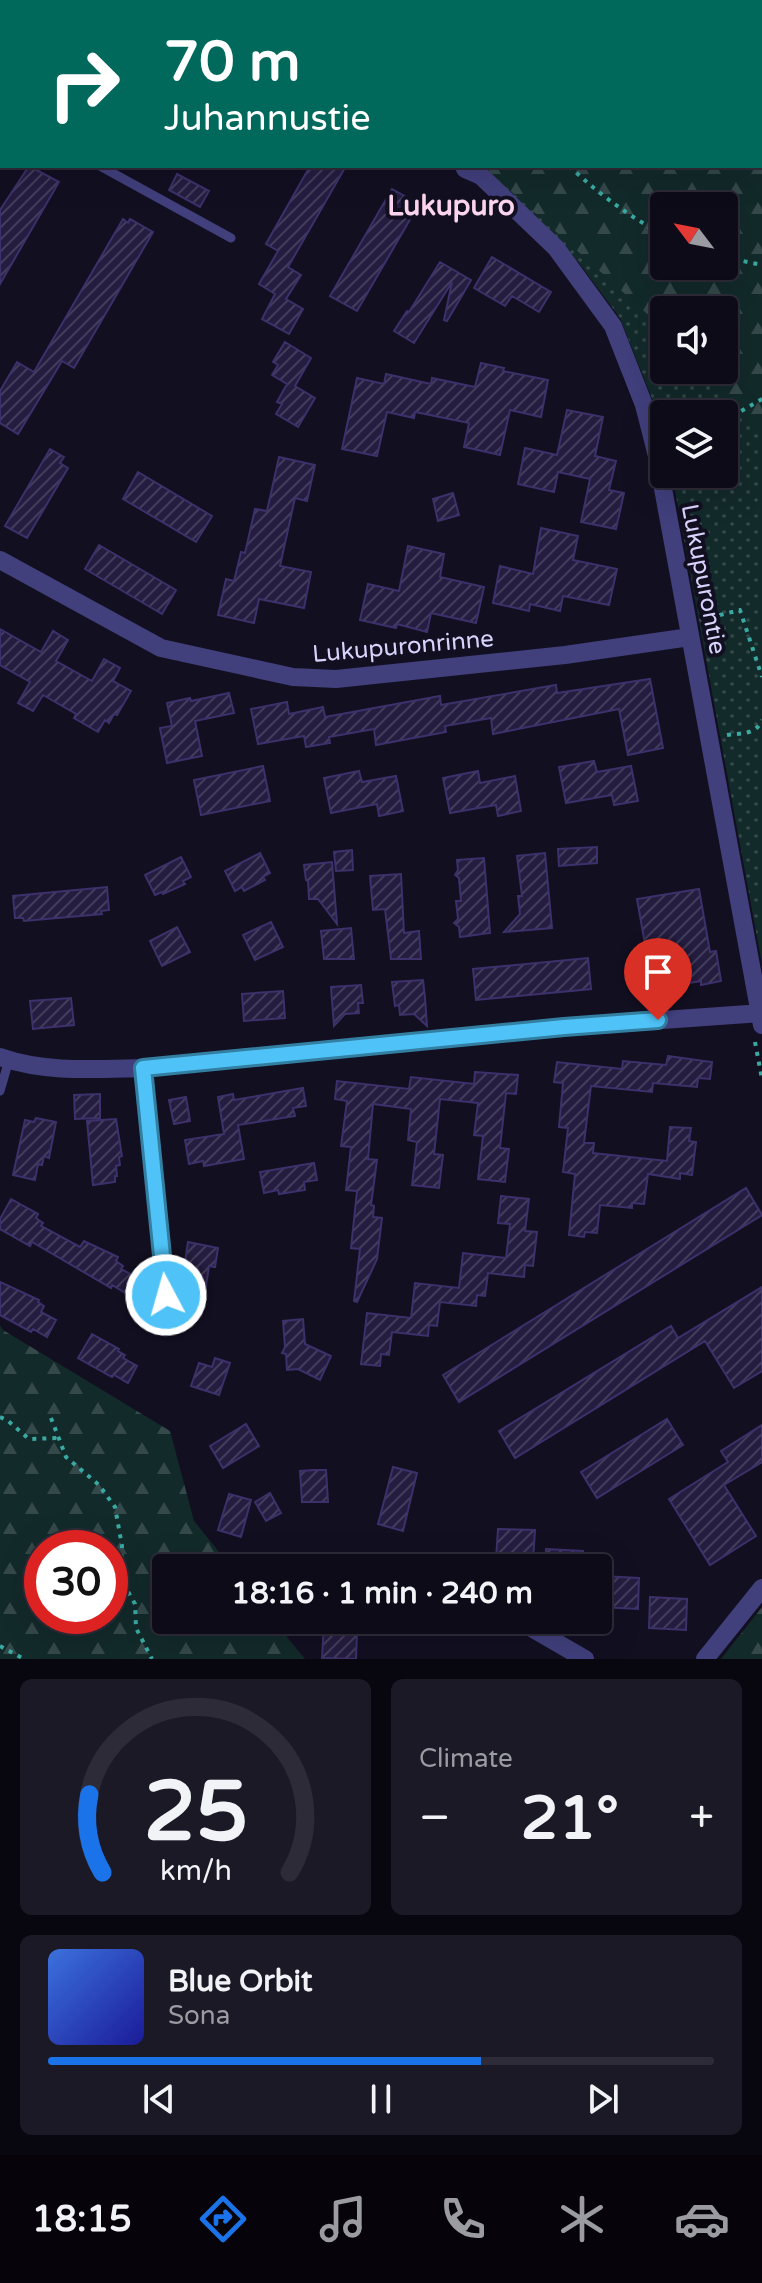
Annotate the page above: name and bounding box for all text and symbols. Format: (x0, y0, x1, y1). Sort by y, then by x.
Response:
text: 70 m (164, 29, 300, 96)
icon: right (32, 32, 136, 136)
text: Juhannustie (164, 97, 371, 140)
district label: Lukupuro (387, 189, 515, 223)
north arrow (650, 192, 738, 280)
map controls (650, 192, 738, 488)
button: sound (650, 296, 738, 384)
button: layers (650, 400, 738, 488)
street label: Lukupurontie (675, 502, 732, 657)
street label: Lukupuronrinne (311, 624, 495, 669)
pin (624, 938, 692, 1020)
icon: arrive (636, 950, 680, 994)
position arrow (124, 1253, 208, 1337)
speed limit sign: 30 (24, 1530, 128, 1634)
text: 18:16 · 1 min · 240 m (231, 1575, 533, 1612)
text: Climate (419, 1743, 513, 1774)
text: 25 (143, 1763, 248, 1863)
text: 21° (521, 1783, 619, 1855)
text: − (419, 1792, 450, 1845)
text: + (689, 1792, 714, 1845)
text: km/h (160, 1854, 231, 1888)
text: Blue Orbit (168, 1963, 313, 2000)
text: Sona (168, 2000, 230, 2031)
icon: previous (137, 2077, 181, 2121)
icon: pause (359, 2077, 403, 2121)
icon: next (581, 2077, 625, 2121)
icon: directions (195, 2191, 251, 2247)
icon: music (315, 2191, 371, 2247)
icon: phone (435, 2191, 491, 2247)
icon: climate (554, 2191, 610, 2247)
icon: car (674, 2191, 730, 2247)
text: 18:15 (32, 2198, 132, 2241)

